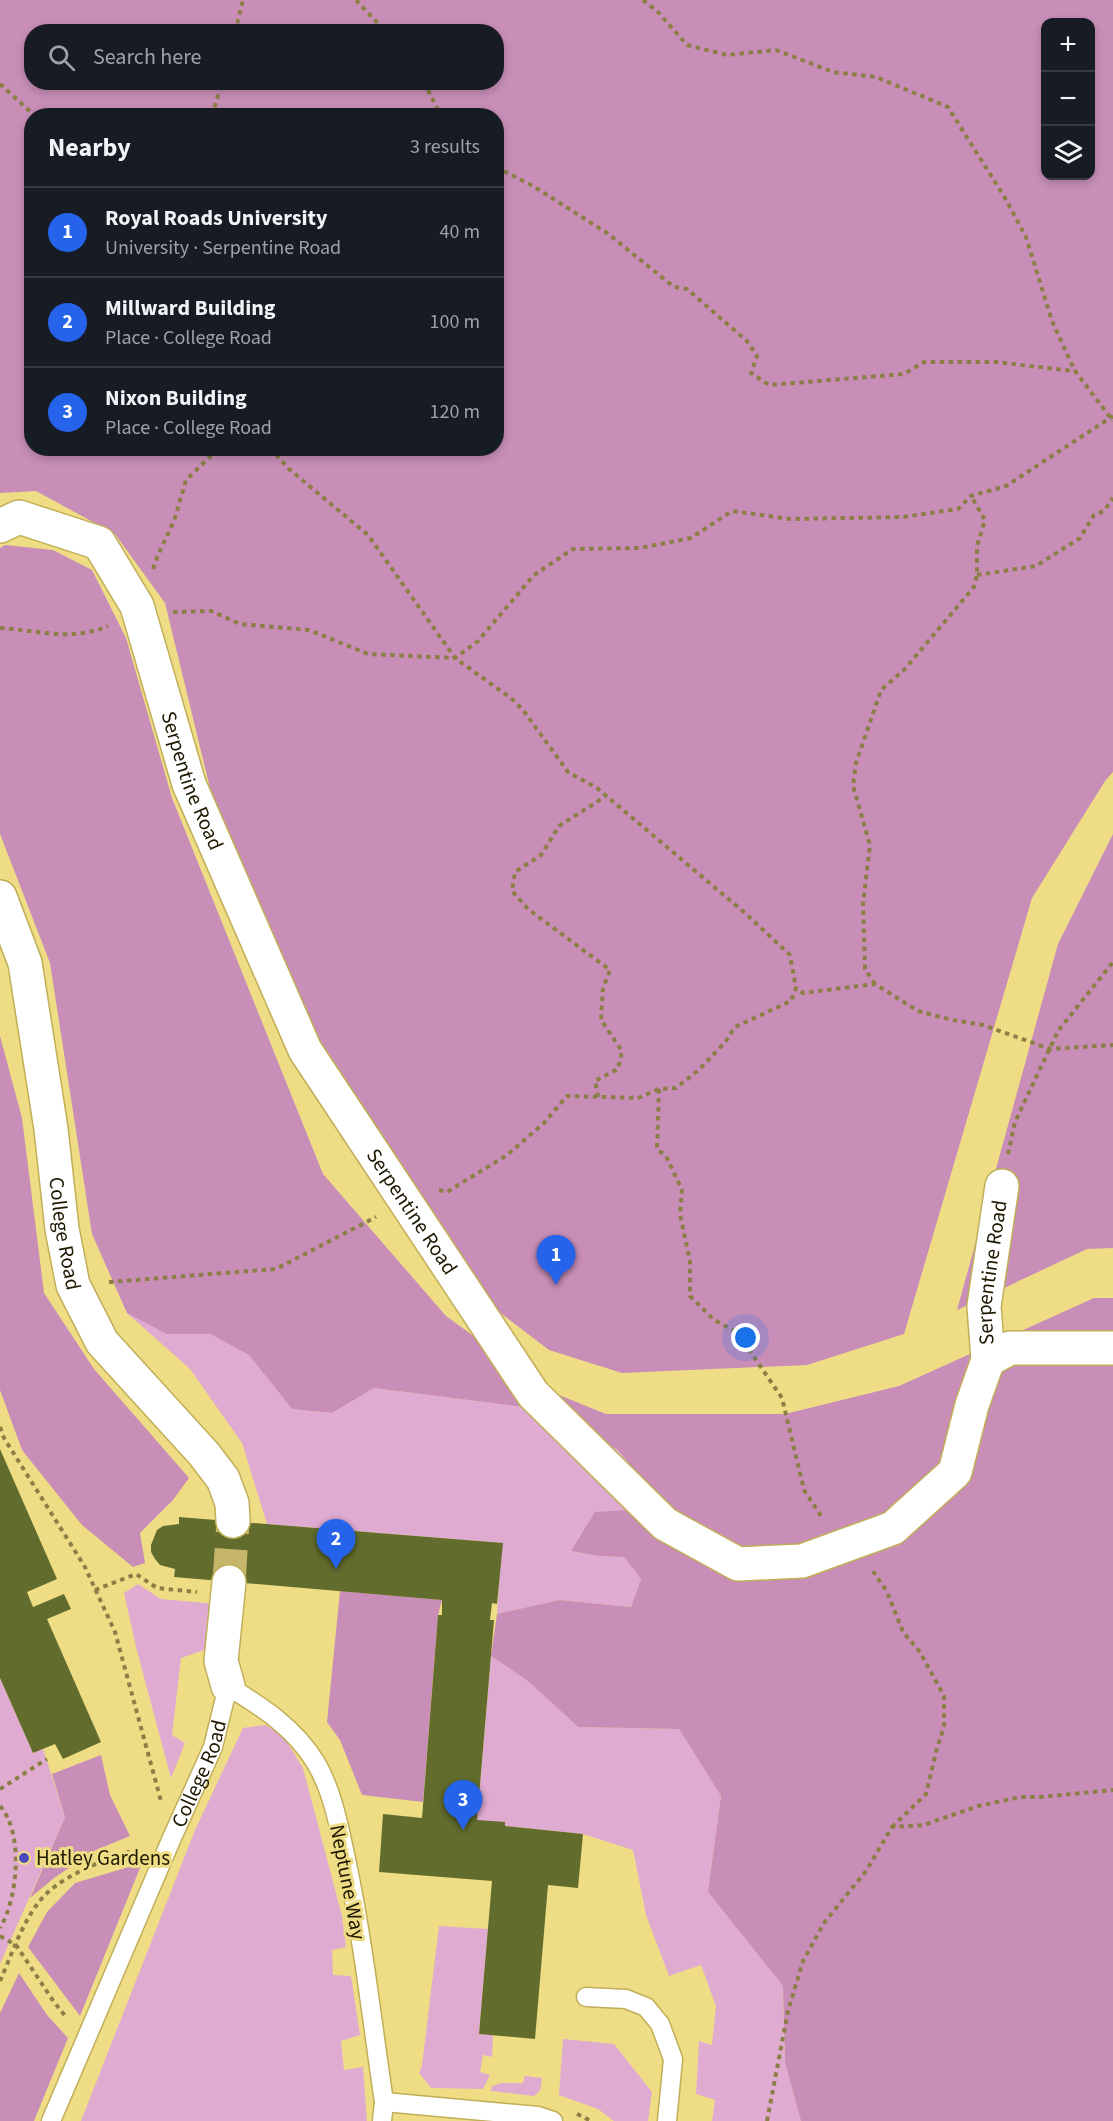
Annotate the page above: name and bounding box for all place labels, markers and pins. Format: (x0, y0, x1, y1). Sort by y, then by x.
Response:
pin: 1 (536, 1236, 576, 1285)
pin: 2 (316, 1520, 356, 1569)
pin: 3 (444, 1780, 482, 1830)
place label: Hatley Gardens (36, 1843, 170, 1873)
marker: Hatley Gardens (17, 1851, 31, 1865)

